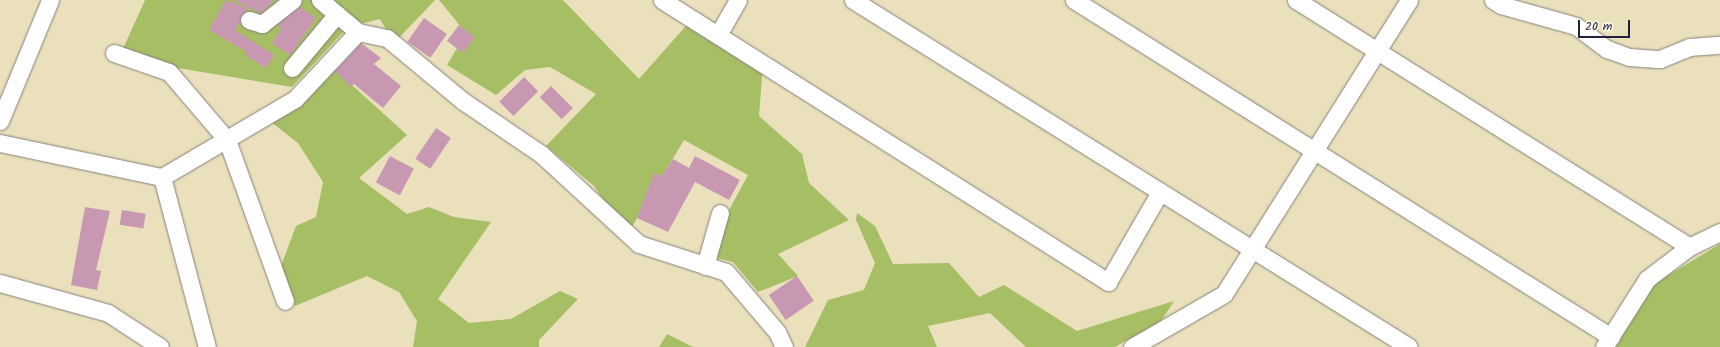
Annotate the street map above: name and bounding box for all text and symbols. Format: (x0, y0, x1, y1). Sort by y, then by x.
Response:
scale bar (1580, 12, 1632, 38)
text: 20 m (1585, 17, 1612, 36)

